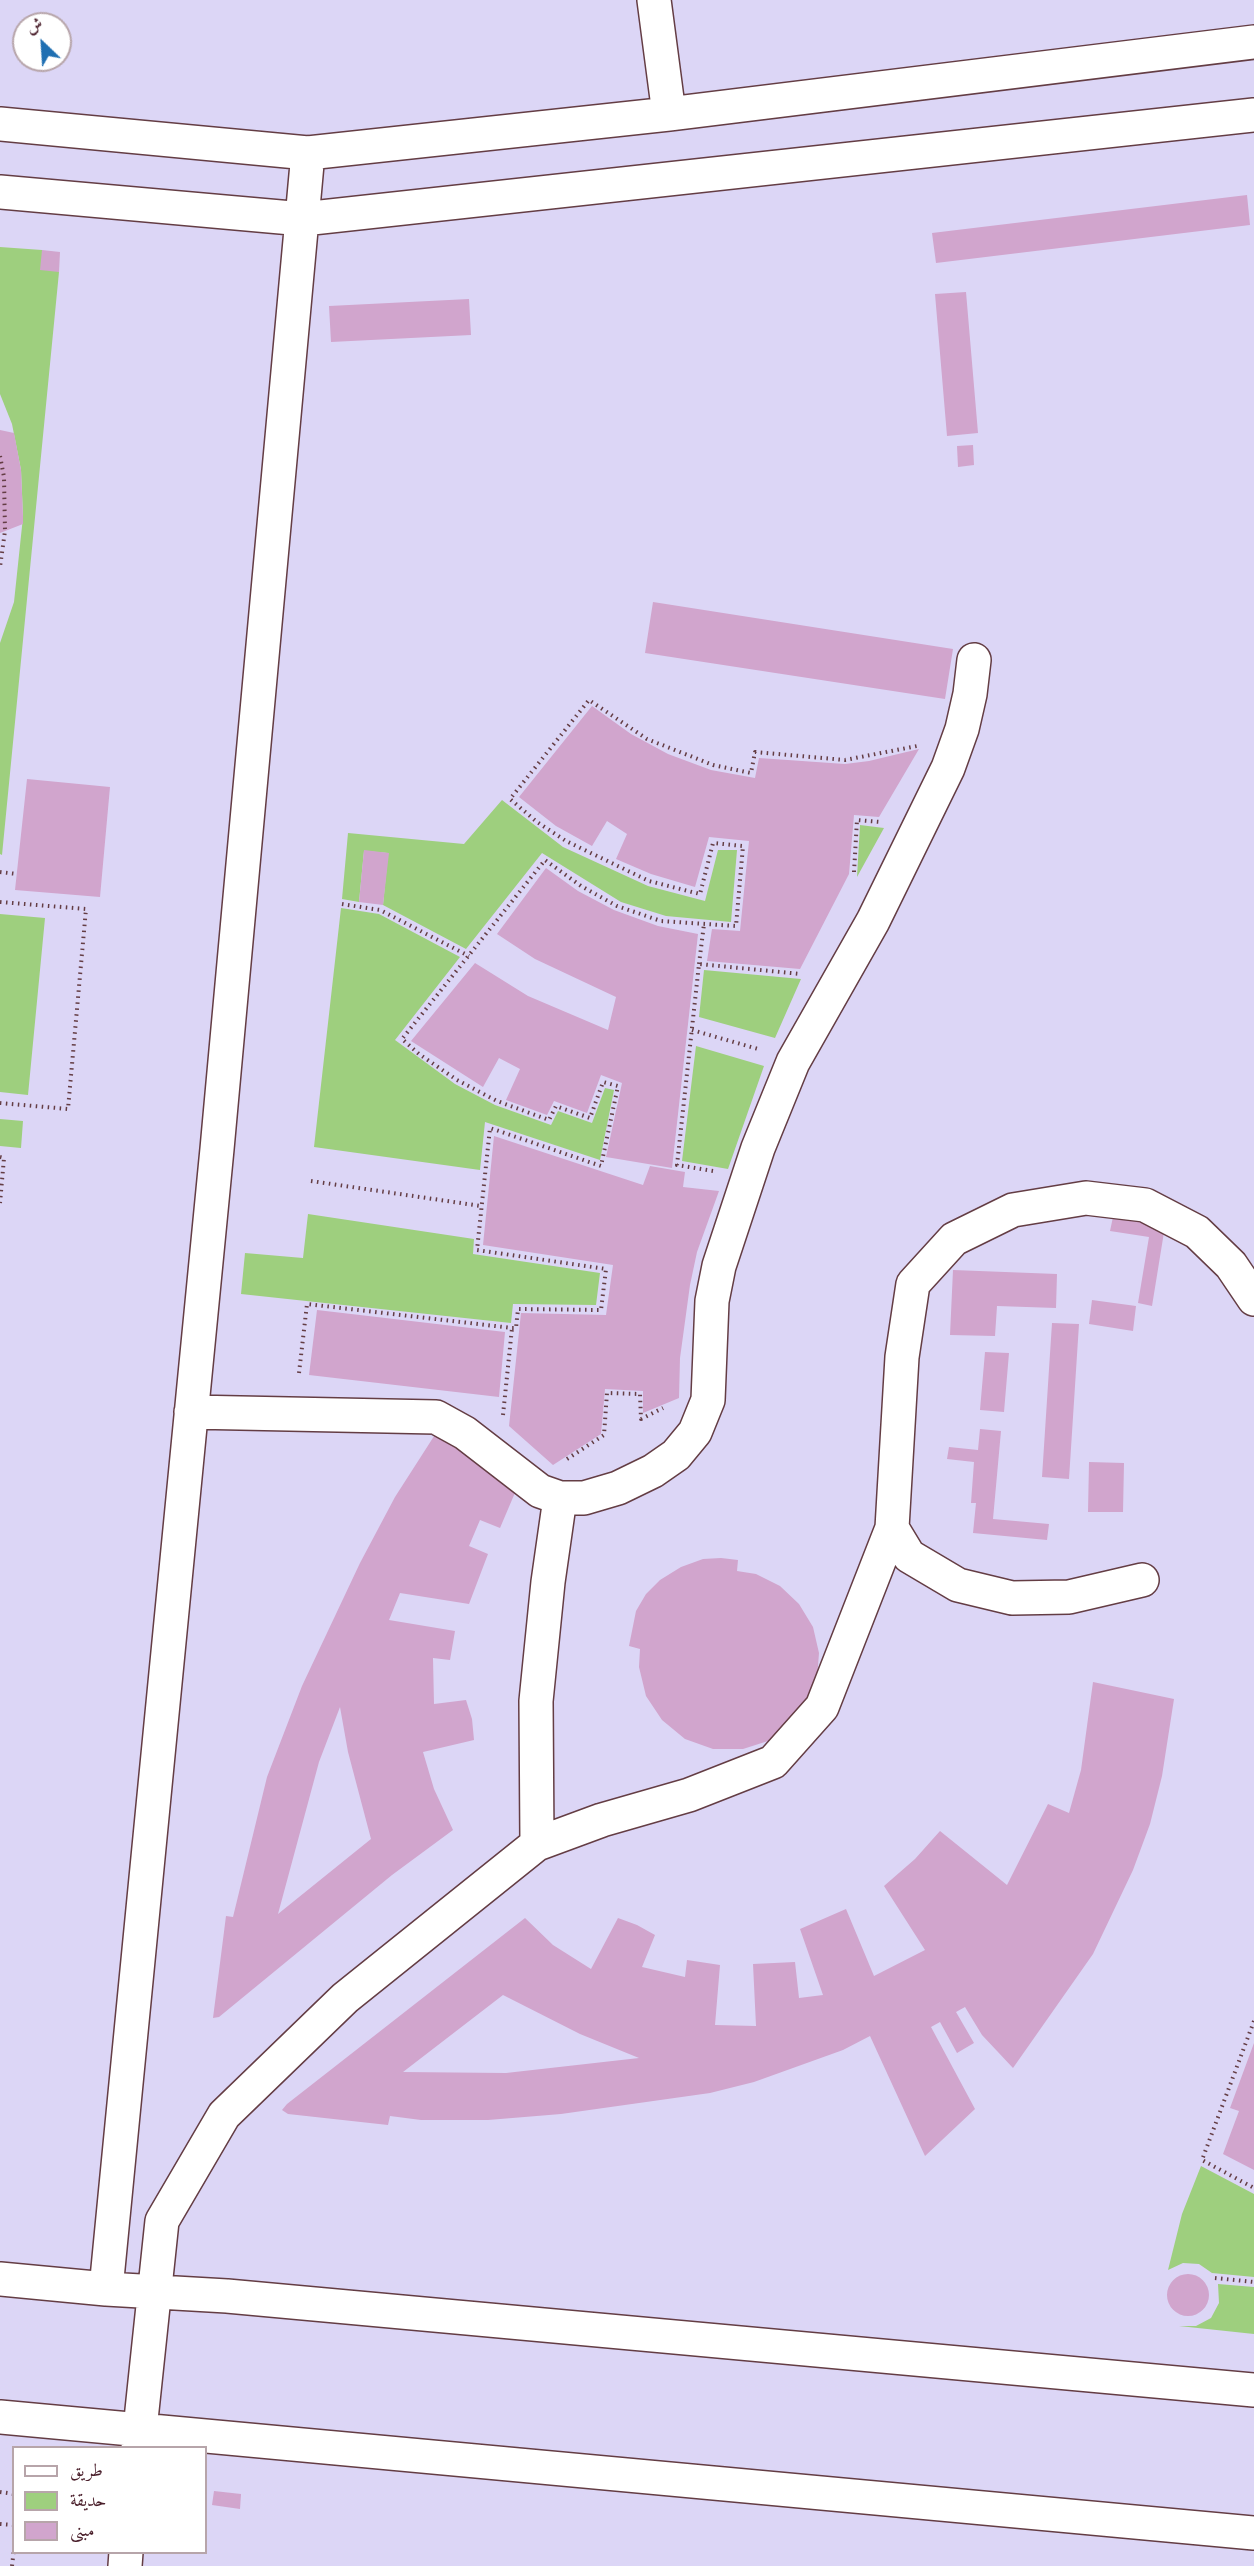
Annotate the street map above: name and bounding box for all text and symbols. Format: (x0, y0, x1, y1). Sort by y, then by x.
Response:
north arrow (12, 12, 72, 72)
text: ش (23, 13, 47, 41)
legend (12, 2446, 207, 2554)
text: طريق (70, 2459, 103, 2485)
text: حديقة (70, 2489, 106, 2515)
text: مبنى (70, 2519, 95, 2545)

